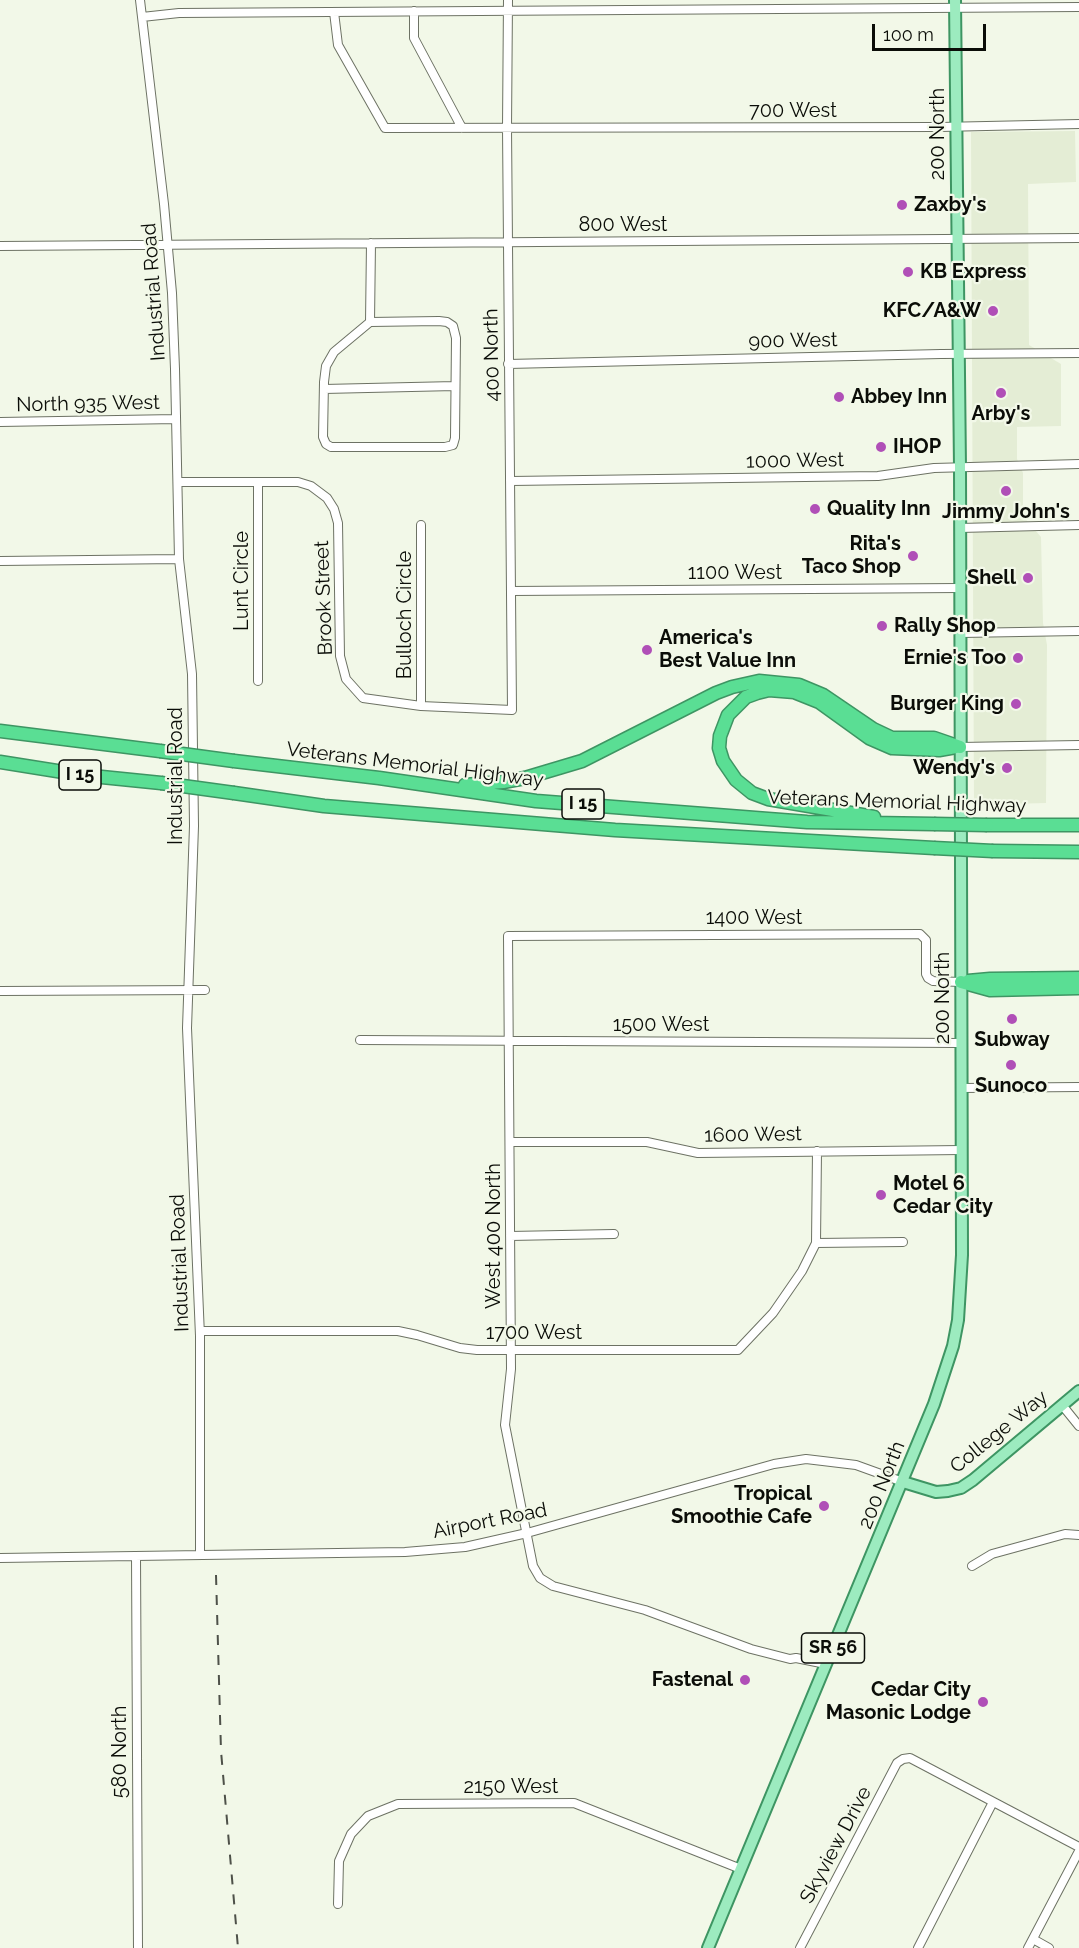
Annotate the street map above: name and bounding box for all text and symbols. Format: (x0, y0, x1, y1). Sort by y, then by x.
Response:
scale bar (875, 12, 989, 50)
text: 100 m (883, 24, 934, 45)
street label: 200 North (926, 88, 950, 180)
street label: 700 West (749, 99, 837, 123)
place label: Zaxby's (914, 193, 986, 217)
marker: Zaxby's (895, 198, 909, 212)
street label: 800 West (578, 213, 668, 237)
street label: Industrial Road (137, 222, 171, 362)
place label: KB Express (920, 260, 1026, 284)
marker: KB Express (901, 265, 915, 279)
place label: KFC/A&W (883, 299, 981, 323)
marker: KFC/A&W (986, 304, 1000, 318)
street label: 400 North (479, 308, 505, 402)
street label: 900 West (748, 328, 838, 354)
place label: Abbey Inn (851, 385, 947, 409)
marker: Arby's (994, 386, 1008, 400)
marker: Abbey Inn (832, 390, 846, 404)
street label: North 935 West (16, 391, 160, 417)
place label: Arby's (972, 402, 1030, 426)
place label: IHOP (893, 435, 941, 459)
marker: IHOP (874, 440, 888, 454)
street label: 1000 West (746, 448, 844, 474)
marker: Jimmy John's (999, 484, 1013, 498)
place label: Quality Inn (827, 497, 931, 521)
place label: Jimmy John's (942, 500, 1070, 524)
marker: Quality Inn (808, 502, 822, 516)
street label: Lunt Circle (230, 531, 254, 631)
place label: Rita's Taco Shop (802, 532, 901, 579)
street label: Brook Street (310, 540, 338, 656)
marker: Rita's Taco Shop (906, 549, 920, 563)
street label: Bulloch Circle (393, 551, 417, 679)
street label: 1100 West (688, 561, 782, 585)
place label: Shell (967, 566, 1016, 590)
marker: Shell (1021, 571, 1035, 585)
place label: Rally Shop (894, 614, 996, 638)
marker: Rally Shop (875, 619, 889, 633)
place label: America's Best Value Inn (659, 626, 796, 673)
marker: America's Best Value Inn (640, 643, 654, 657)
place label: Ernie's Too (904, 646, 1006, 670)
marker: Ernie's Too (1011, 651, 1025, 665)
place label: Burger King (890, 692, 1004, 716)
marker: Burger King (1009, 697, 1023, 711)
street label: Industrial Road (164, 707, 188, 845)
street label: Veterans Memorial Highway (285, 737, 545, 793)
place label: Wendy's (913, 756, 995, 780)
road number: I 15 (59, 760, 101, 790)
marker: Wendy's (1000, 761, 1014, 775)
street label: Veterans Memorial Highway (767, 785, 1027, 819)
road number: I 15 (562, 789, 604, 819)
street label: 1400 West (706, 906, 802, 930)
street label: 200 North (931, 952, 955, 1044)
marker: Subway (1005, 1012, 1019, 1026)
street label: 1500 West (613, 1013, 709, 1037)
place label: Subway (974, 1028, 1050, 1052)
marker: Sunoco (1004, 1058, 1018, 1072)
place label: Sunoco (975, 1074, 1047, 1098)
street label: 1600 West (704, 1122, 802, 1148)
street label: West 400 North (482, 1163, 506, 1309)
place label: Motel 6 Cedar City (893, 1172, 993, 1219)
marker: Motel 6 Cedar City (874, 1188, 888, 1202)
street label: Industrial Road (166, 1194, 194, 1332)
street label: 1700 West (486, 1321, 582, 1345)
street label: College Way (945, 1385, 1053, 1479)
street label: 200 North (854, 1438, 910, 1532)
place label: Tropical Smoothie Cafe (671, 1482, 812, 1529)
street label: Airport Road (431, 1498, 549, 1544)
marker: Tropical Smoothie Cafe (817, 1499, 831, 1513)
road number: SR 56 (802, 1633, 864, 1663)
place label: Fastenal (652, 1668, 733, 1692)
marker: Fastenal (738, 1673, 752, 1687)
place label: Cedar City Masonic Lodge (826, 1678, 971, 1725)
marker: Cedar City Masonic Lodge (976, 1695, 990, 1709)
street label: 580 North (108, 1706, 132, 1798)
street label: 2150 West (464, 1775, 558, 1799)
street label: Skyview Drive (795, 1782, 877, 1908)

